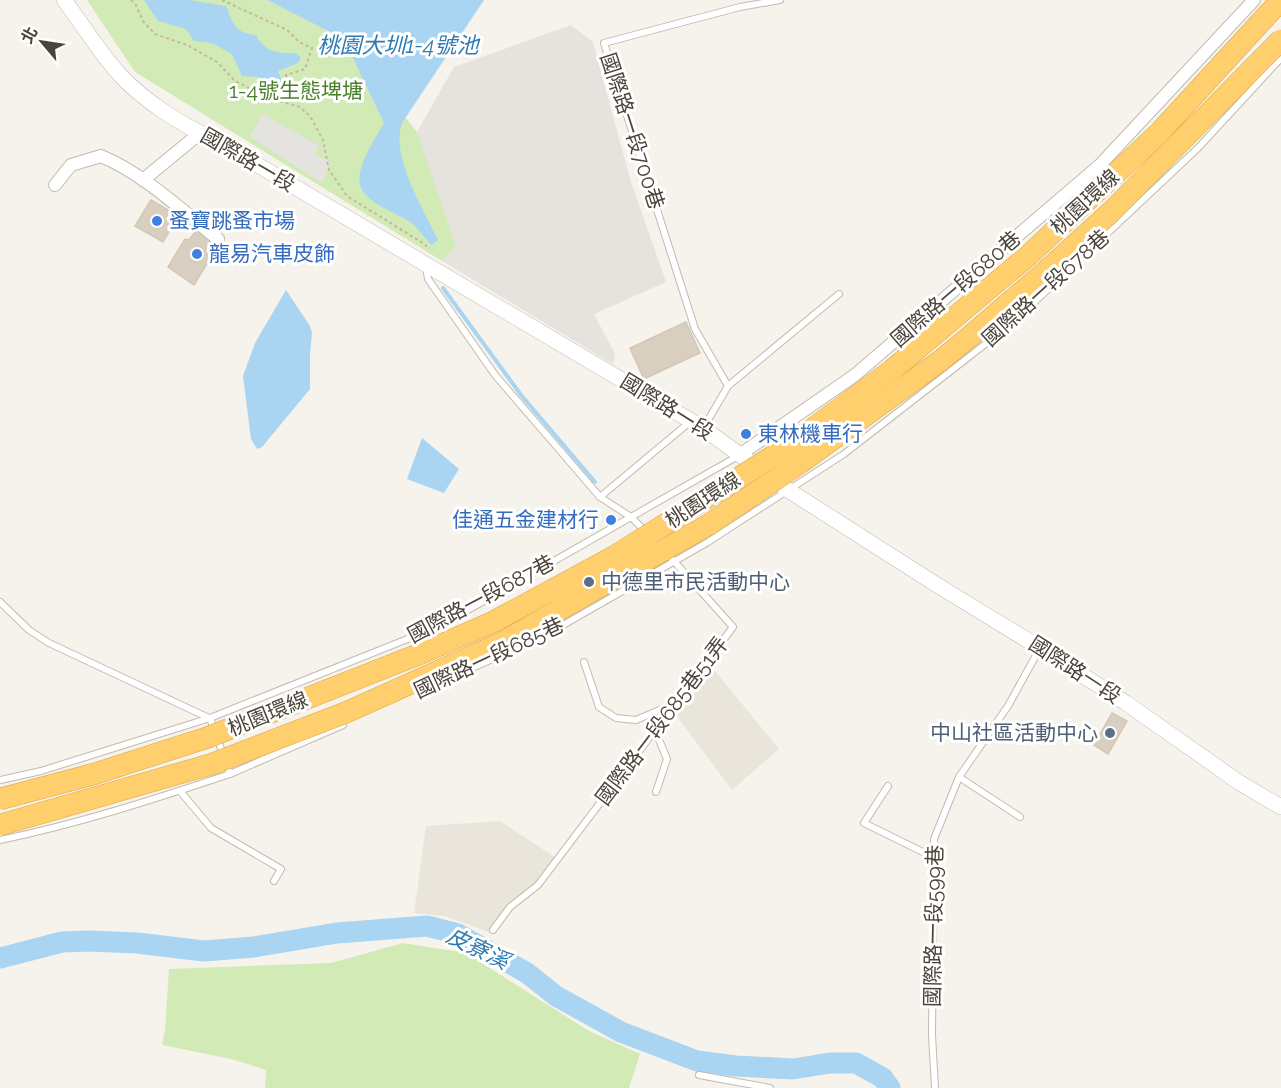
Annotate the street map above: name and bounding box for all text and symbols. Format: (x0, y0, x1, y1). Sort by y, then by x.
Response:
north arrow (12, 12, 72, 72)
text: 北 (17, 23, 42, 47)
water label: 桃園大圳1-4號池 (317, 32, 481, 58)
street label: 國際路一段700巷 (595, 50, 670, 212)
park label: 1-4號生態埤塘 (229, 78, 363, 103)
street label: 國際路一段 (197, 122, 300, 197)
street label: 桃園環線 (1045, 164, 1124, 239)
place label: 蚤寶跳蚤市場 (169, 208, 295, 233)
marker: 蚤寶跳蚤市場 (150, 214, 164, 228)
street label: 國際路一段678巷 (977, 224, 1114, 351)
street label: 國際路一段680巷 (886, 225, 1026, 352)
place label: 龍易汽車皮飾 (209, 241, 335, 266)
marker: 龍易汽車皮飾 (190, 247, 204, 261)
street label: 國際路一段 (616, 368, 718, 445)
place label: 東林機車行 (758, 421, 863, 446)
marker: 東林機車行 (739, 427, 753, 441)
street label: 桃園環線 (661, 466, 745, 533)
place label: 佳通五金建材行 (452, 507, 599, 532)
marker: 佳通五金建材行 (604, 513, 618, 527)
street label: 國際路一段687巷 (403, 549, 558, 648)
place label: 中德里市民活動中心 (601, 569, 790, 594)
marker: 中德里市民活動中心 (582, 575, 596, 589)
street label: 國際路一段685巷 (410, 612, 568, 703)
street label: 國際路一段 (1024, 631, 1126, 709)
street label: 國際路一段685巷51弄 (590, 632, 733, 810)
street label: 桃園環線 (224, 686, 311, 741)
place label: 中山社區活動中心 (930, 720, 1098, 745)
marker: 中山社區活動中心 (1103, 726, 1117, 740)
street label: 國際路一段599巷 (920, 845, 947, 1007)
water label: 皮寮溪 (443, 922, 516, 975)

